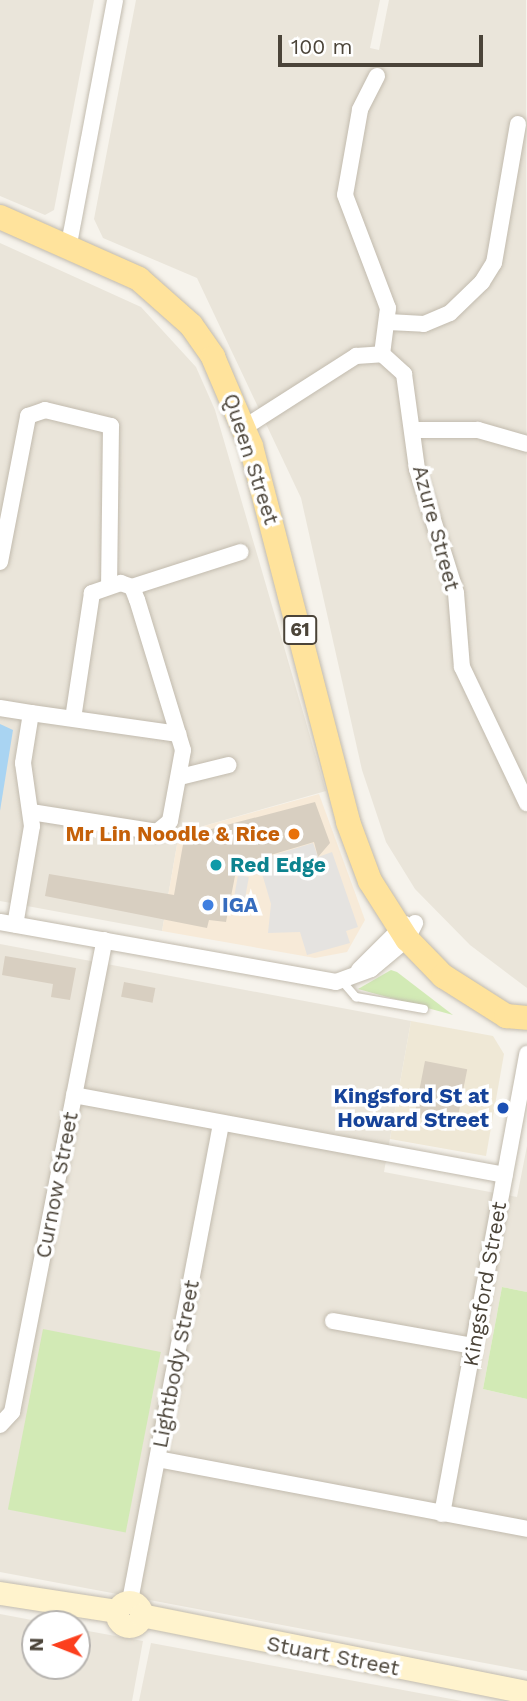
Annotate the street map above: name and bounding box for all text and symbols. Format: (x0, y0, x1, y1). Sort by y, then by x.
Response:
scale bar (282, 21, 487, 65)
text: 100 m (291, 34, 353, 59)
street label: Queen Street (218, 390, 284, 528)
street label: Azure Street (407, 463, 465, 593)
road number: 61 (282, 614, 318, 646)
place label: Mr Lin Noodle & Rice (65, 821, 280, 847)
marker: Mr Lin Noodle & Rice (286, 826, 302, 842)
place label: Red Edge (230, 852, 326, 878)
marker: Red Edge (208, 857, 224, 873)
place label: IGA (222, 892, 258, 918)
marker: IGA (200, 897, 216, 913)
place label: Kingsford St at Howard Street (333, 1083, 489, 1133)
marker: Kingsford St at Howard Street (495, 1100, 511, 1116)
street label: Curnow Street (30, 1109, 84, 1261)
street label: Kingsford Street (458, 1200, 512, 1368)
street label: Lightbody Street (147, 1278, 205, 1450)
north arrow (21, 1610, 91, 1680)
street label: Stuart Street (265, 1631, 401, 1681)
text: N (25, 1637, 48, 1652)

